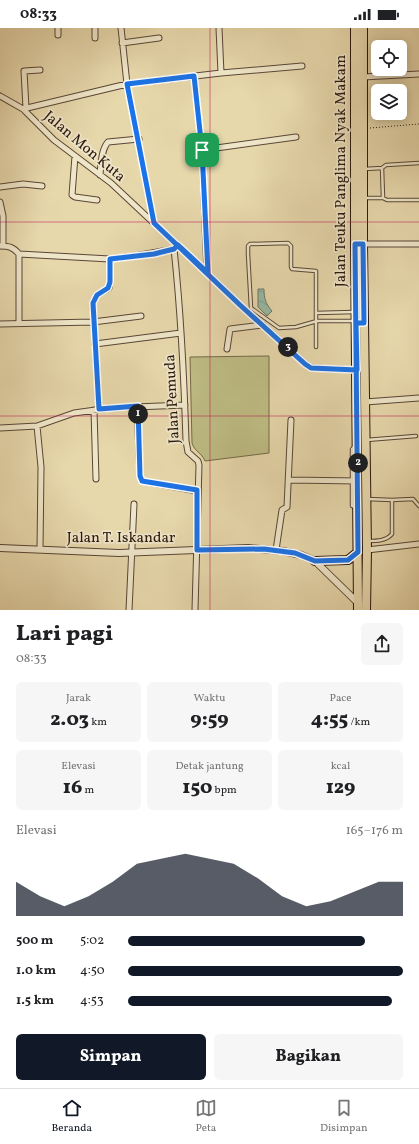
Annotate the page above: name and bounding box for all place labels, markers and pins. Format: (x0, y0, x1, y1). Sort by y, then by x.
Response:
pin (185, 133, 219, 167)
pin: 3 (278, 337, 298, 357)
pin: 1 (128, 404, 148, 424)
pin: 2 (348, 453, 368, 473)

